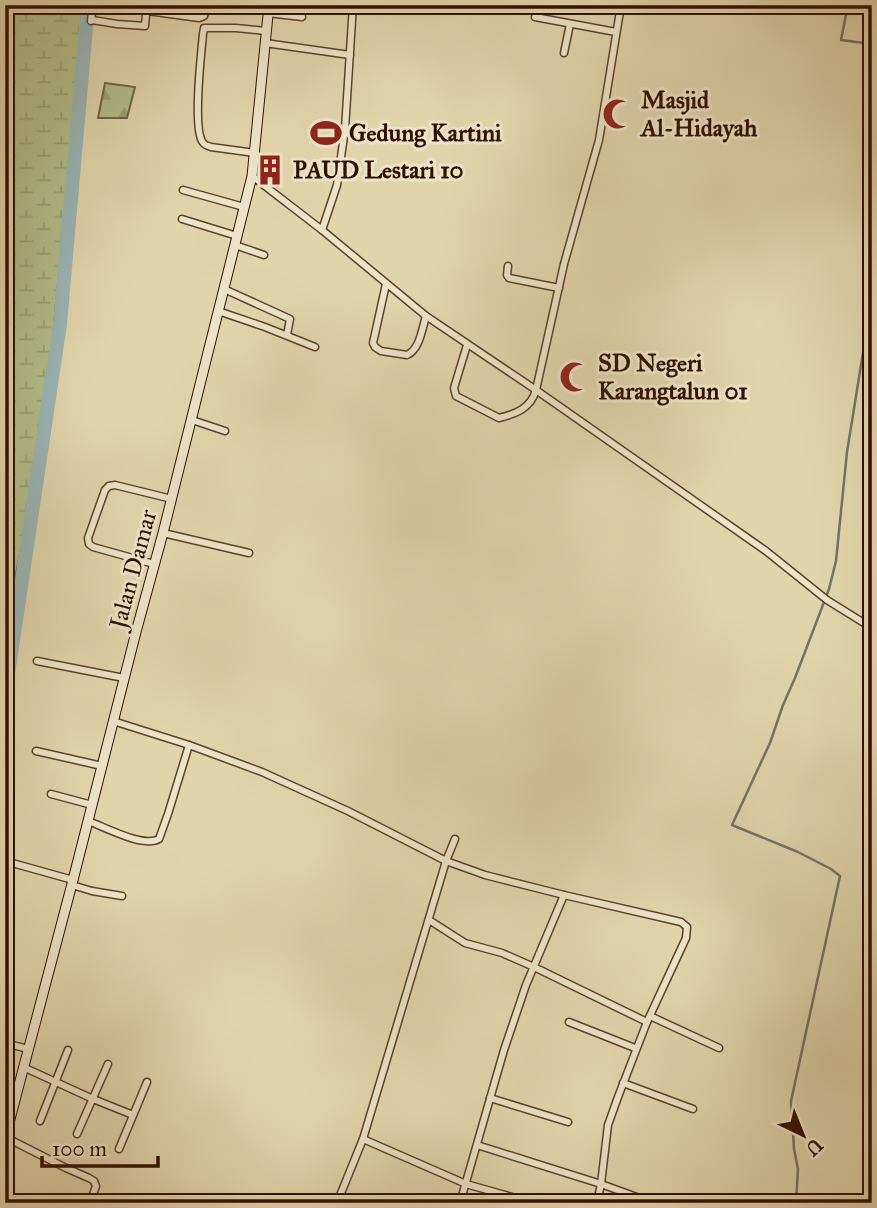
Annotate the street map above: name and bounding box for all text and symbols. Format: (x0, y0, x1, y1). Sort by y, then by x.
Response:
place label: Masjid Al-Hidayah (639, 85, 758, 143)
mosque icon: Masjid Al-Hidayah (601, 97, 635, 131)
sports icon: Gedung Kartini (309, 116, 343, 150)
place label: Gedung Kartini (349, 118, 502, 148)
building icon: PAUD Lestari 10 (253, 153, 287, 187)
place label: PAUD Lestari 10 (293, 155, 464, 185)
place label: SD Negeri Karangtalun 01 (598, 348, 748, 406)
mosque icon: SD Negeri Karangtalun 01 (558, 360, 592, 394)
street label: Jalan Damar (102, 506, 163, 635)
north arrow (768, 1100, 838, 1170)
scale bar (42, 1124, 158, 1168)
text: U (800, 1134, 828, 1161)
text: 100 m (52, 1136, 107, 1162)

